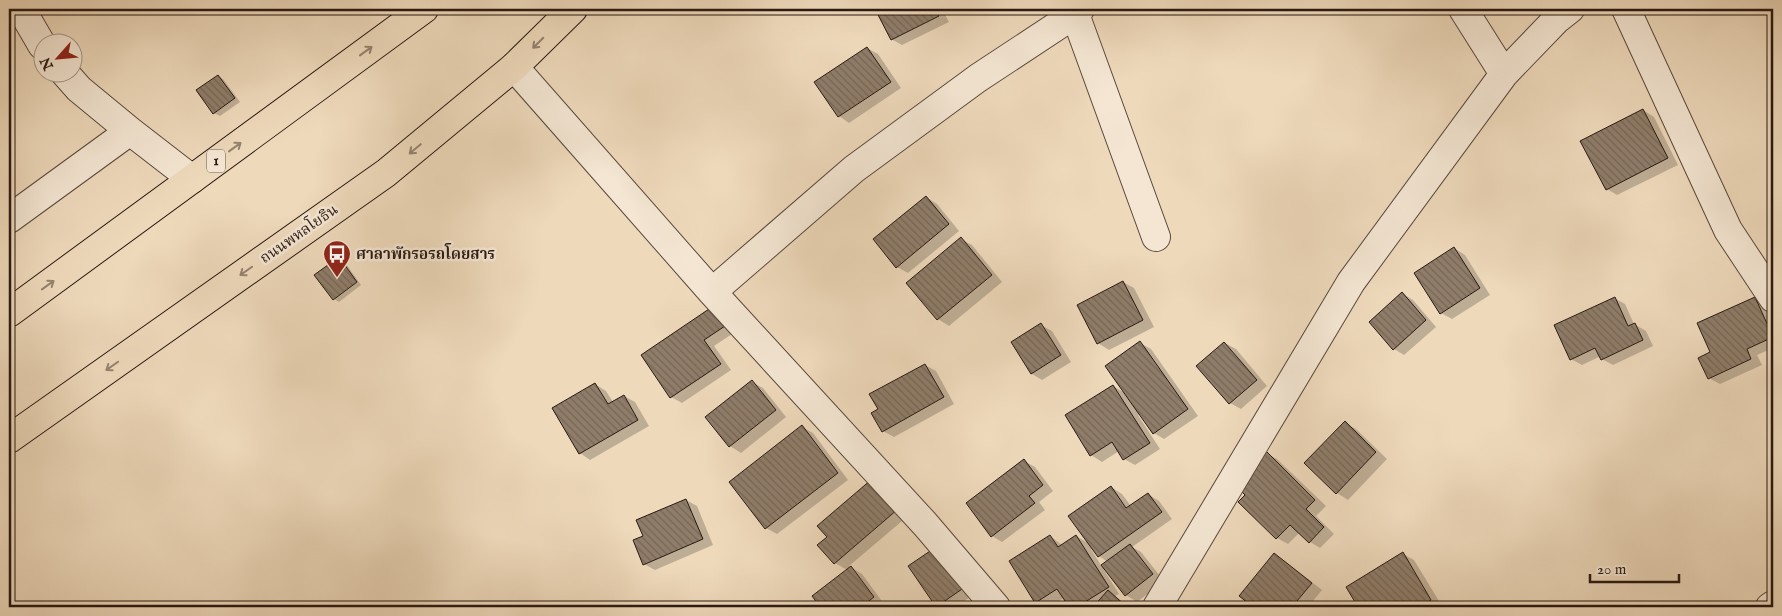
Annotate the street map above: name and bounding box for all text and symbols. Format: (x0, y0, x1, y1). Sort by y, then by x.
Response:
north arrow (32, 32, 82, 82)
one-way arrow (532, 37, 544, 49)
one-way arrow (359, 45, 372, 56)
text: N (37, 54, 59, 74)
one-way arrow (228, 141, 241, 152)
one-way arrow (408, 143, 421, 154)
road number: 1 (207, 150, 225, 172)
street label: ถนนพหลโยธิน (255, 198, 342, 268)
bus stop icon: ศาลาพักรอรถโดยสาร (322, 239, 352, 278)
place label: ศาลาพักรอรถโดยสาร (356, 243, 495, 264)
one-way arrow (239, 266, 253, 276)
one-way arrow (41, 280, 55, 290)
one-way arrow (105, 361, 119, 371)
scale bar (1590, 551, 1678, 583)
text: 20 m (1597, 560, 1627, 579)

